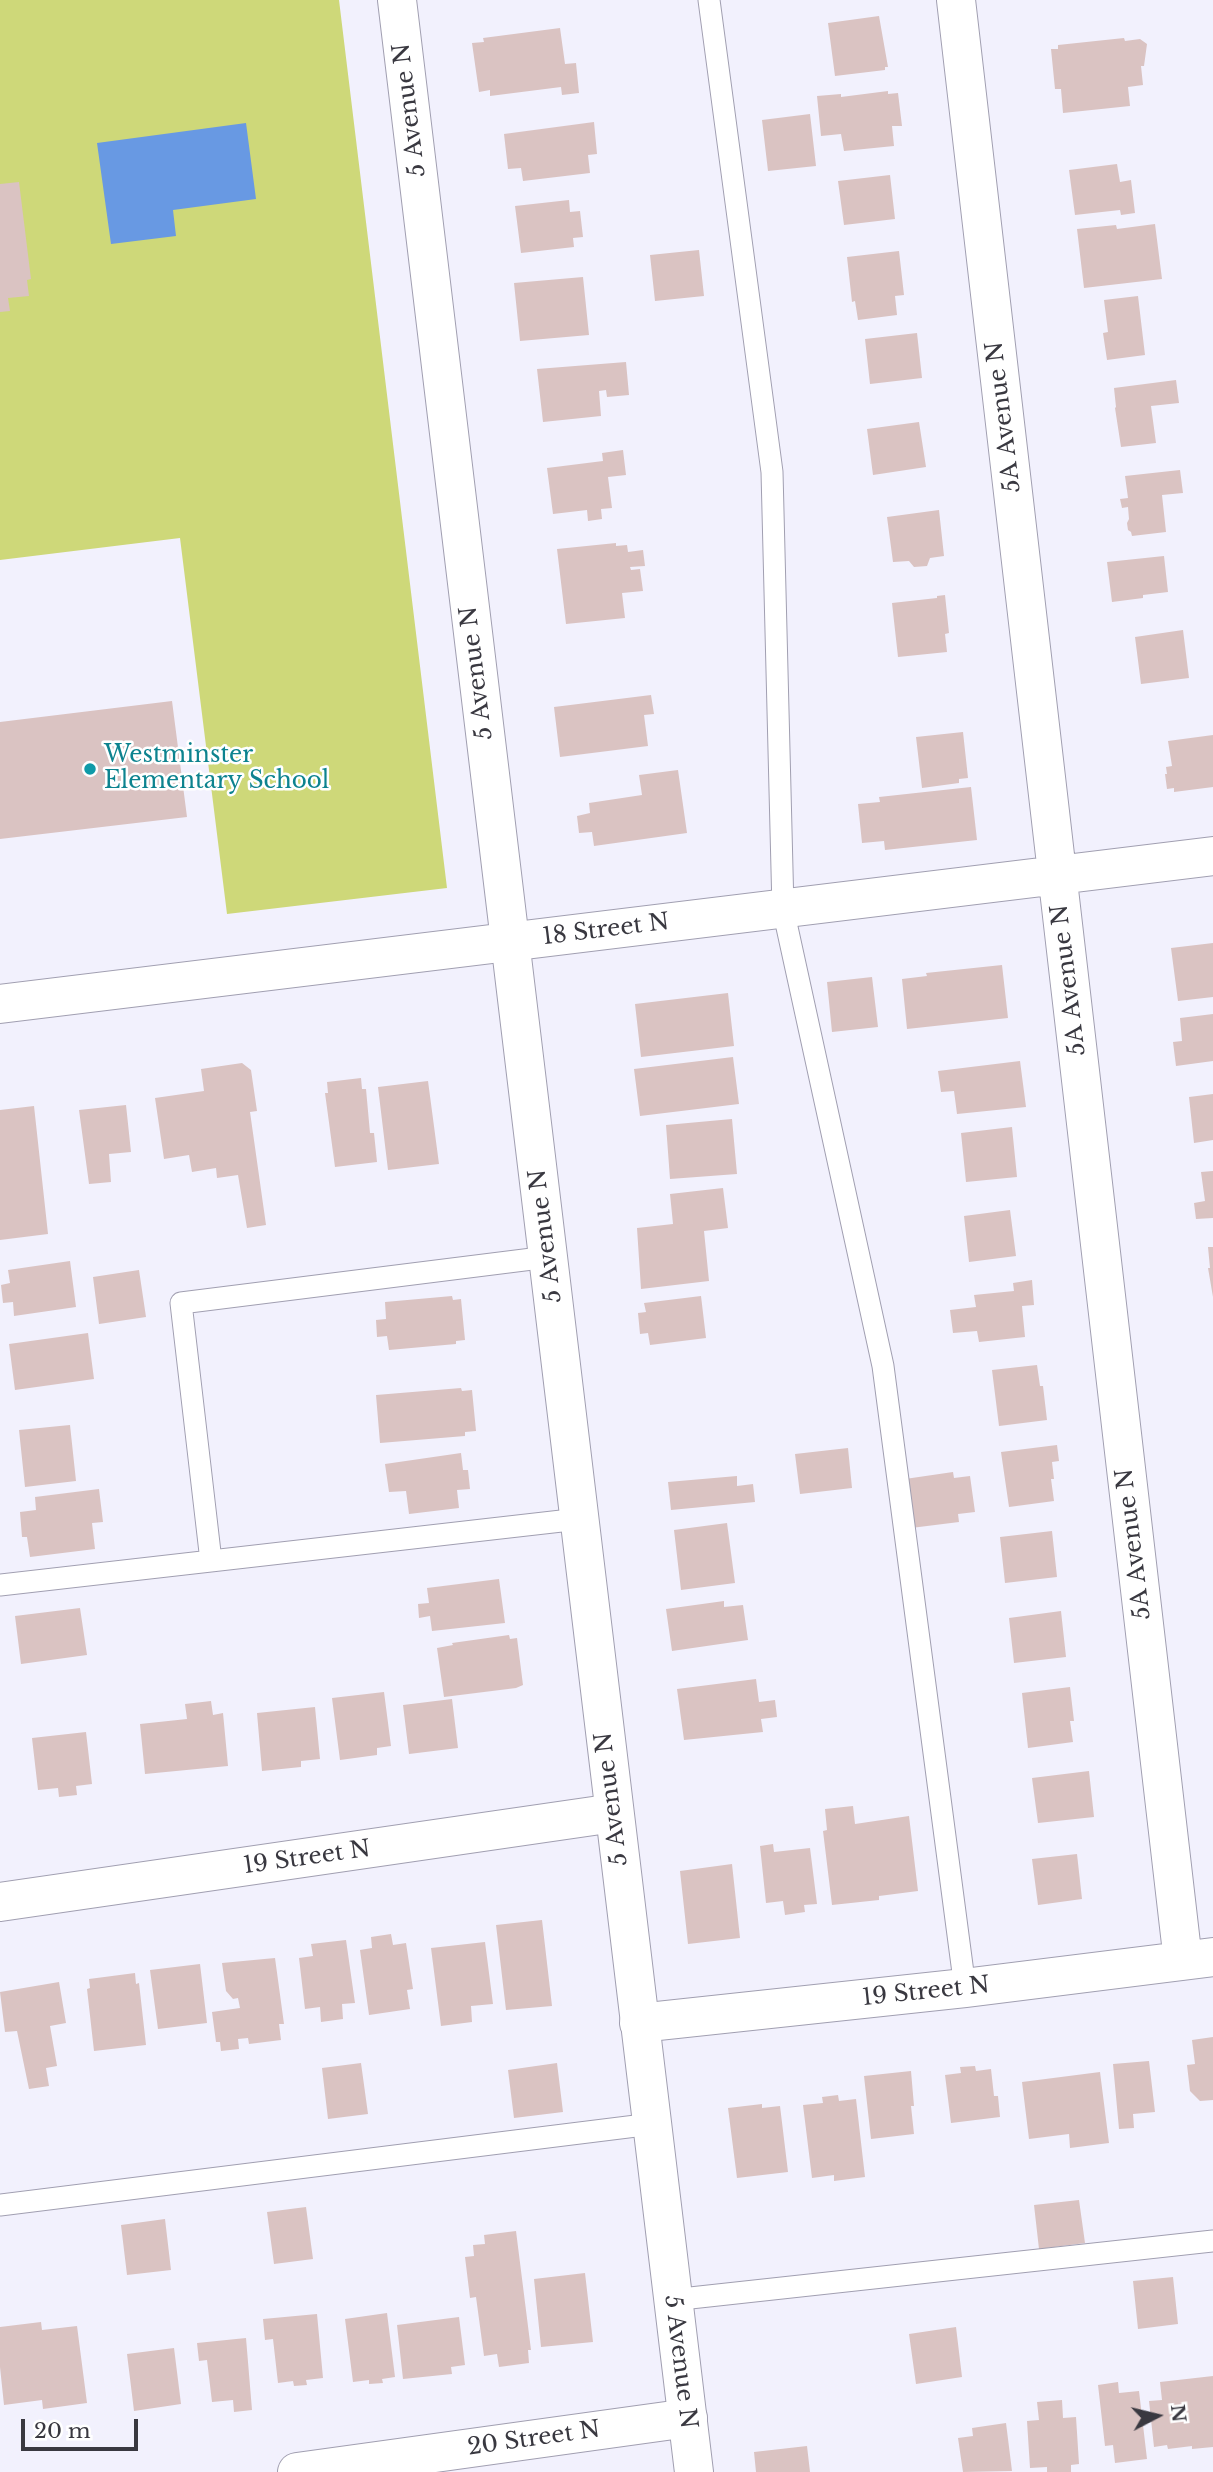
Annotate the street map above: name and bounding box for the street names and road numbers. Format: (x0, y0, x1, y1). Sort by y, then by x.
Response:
street label: 5 Avenue N (388, 42, 432, 178)
street label: 5A Avenue N (981, 340, 1027, 494)
street label: 5 Avenue N (455, 605, 499, 741)
street label: 5A Avenue N (1046, 903, 1092, 1057)
street label: 18 Street N (541, 909, 671, 951)
street label: 5 Avenue N (524, 1168, 568, 1304)
street label: 5A Avenue N (1111, 1467, 1157, 1621)
street label: 5 Avenue N (590, 1731, 634, 1867)
street label: 19 Street N (242, 1835, 372, 1881)
street label: 19 Street N (861, 1972, 991, 2012)
street label: 5 Avenue N (658, 2294, 702, 2430)
street label: 20 Street N (466, 2416, 602, 2462)

